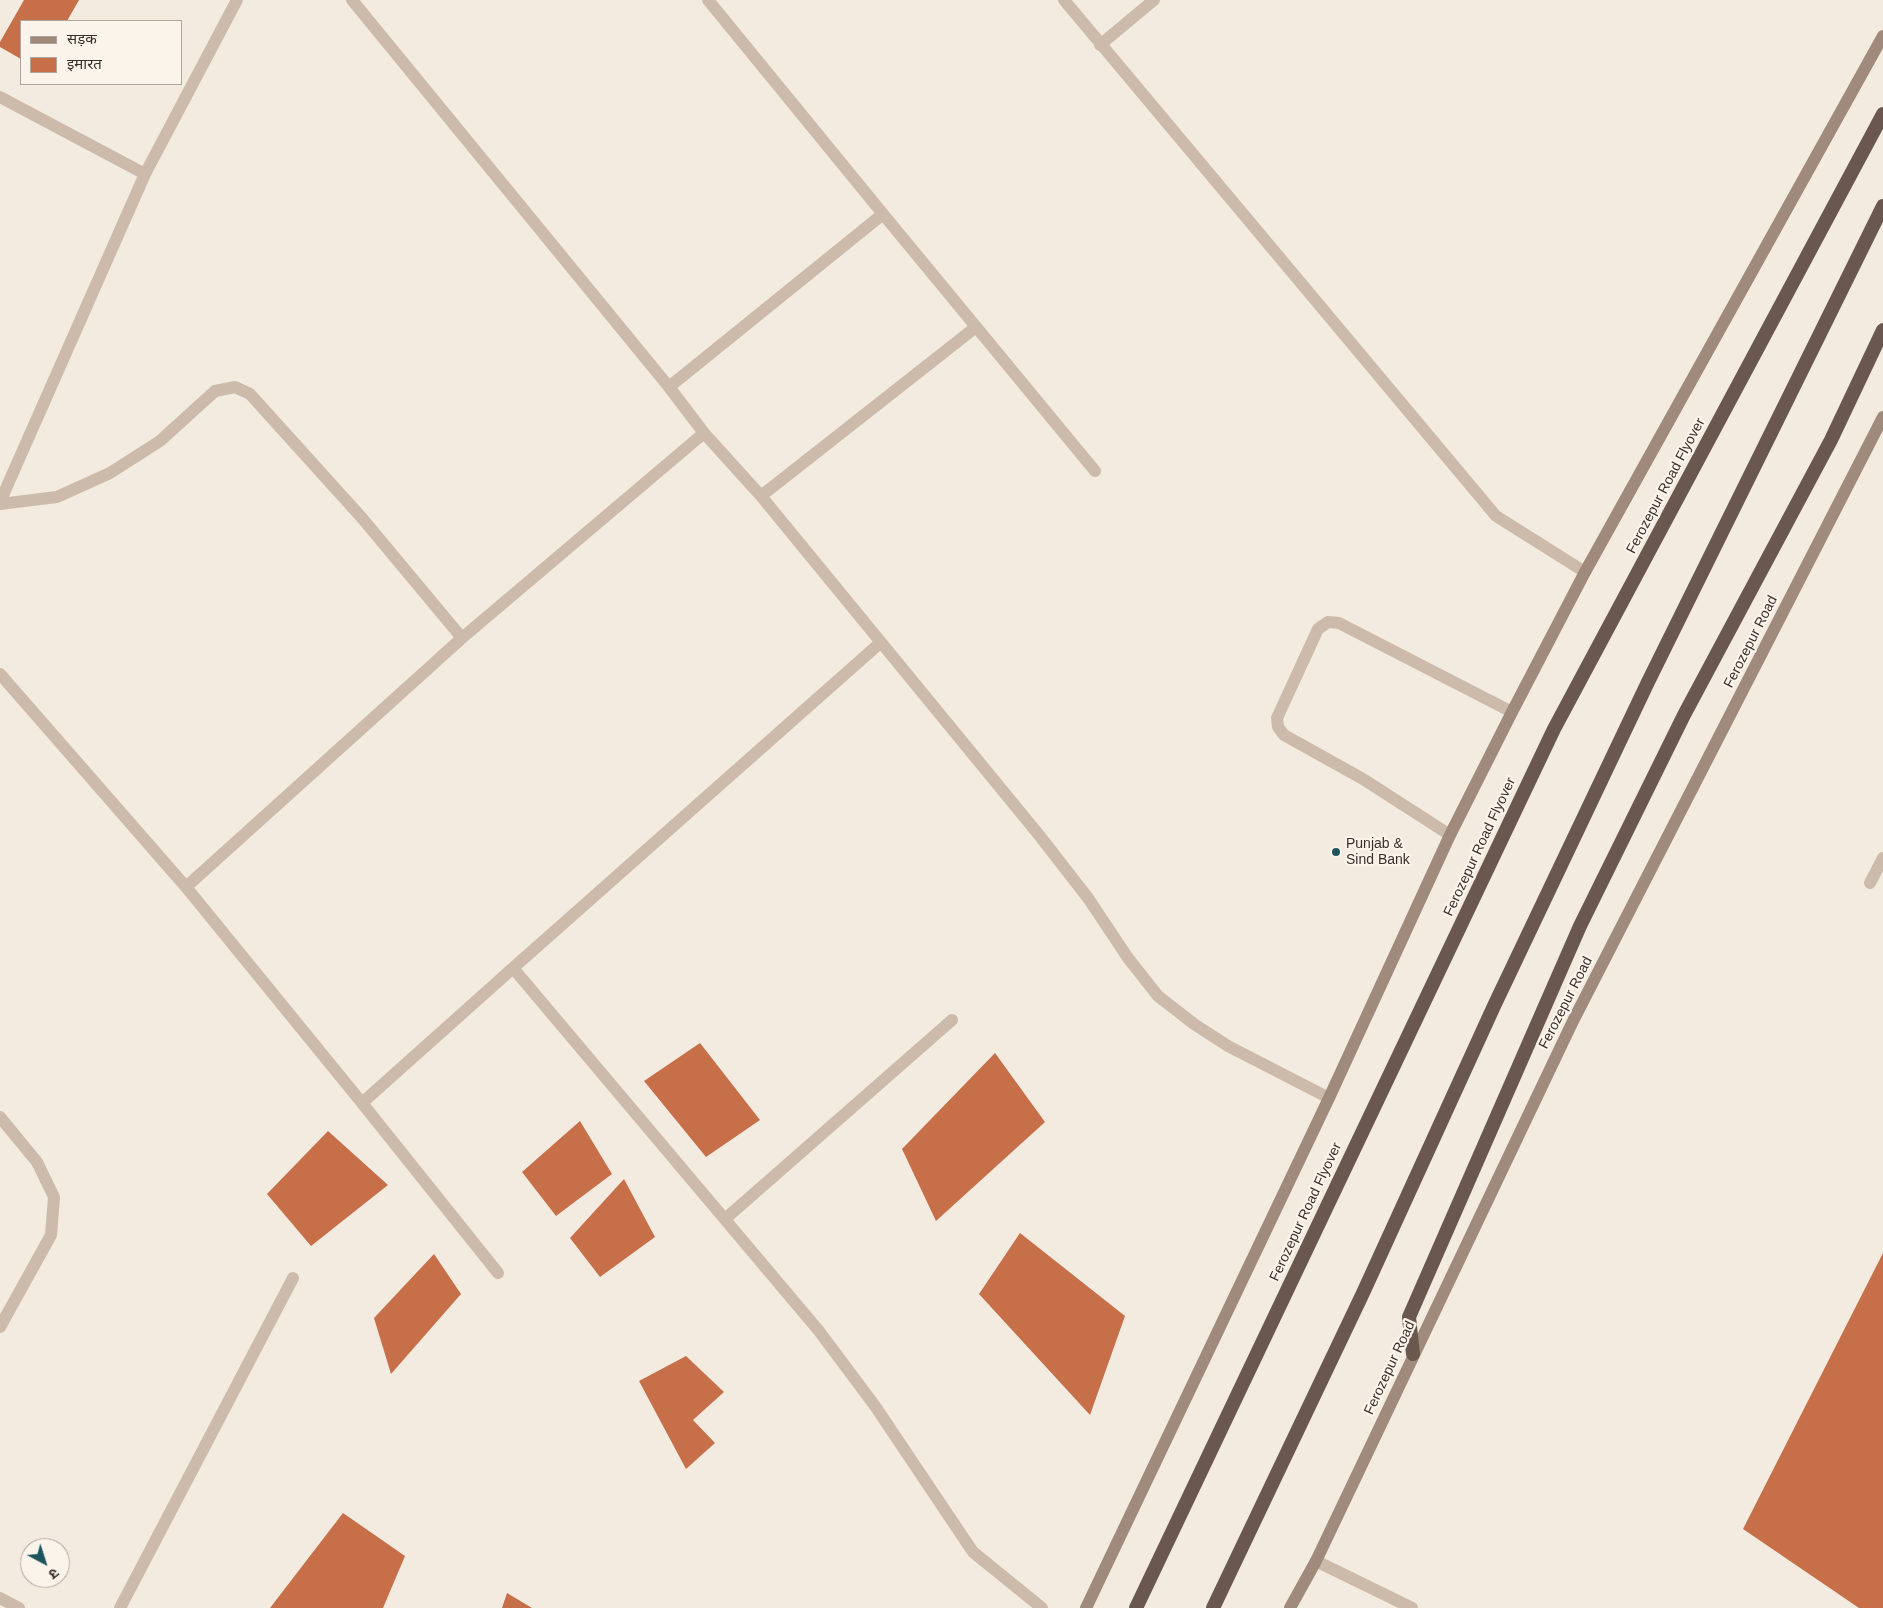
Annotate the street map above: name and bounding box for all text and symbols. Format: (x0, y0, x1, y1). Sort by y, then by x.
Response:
legend (20, 20, 182, 85)
text: सड़क (67, 30, 97, 47)
text: इमारत (67, 55, 102, 72)
street label: Ferozepur Road Flyover (1623, 415, 1709, 557)
street label: Ferozepur Road (1721, 593, 1781, 691)
street label: Ferozepur Road Flyover (1440, 775, 1520, 919)
place label: Punjab & Sind Bank (1346, 836, 1410, 869)
marker: Punjab & Sind Bank (1330, 846, 1342, 858)
street label: Ferozepur Road (1536, 954, 1596, 1052)
street label: Ferozepur Road Flyover (1266, 1140, 1346, 1284)
street label: Ferozepur Road (1361, 1319, 1419, 1417)
north arrow (20, 1538, 70, 1588)
text: उ (46, 1565, 62, 1582)

